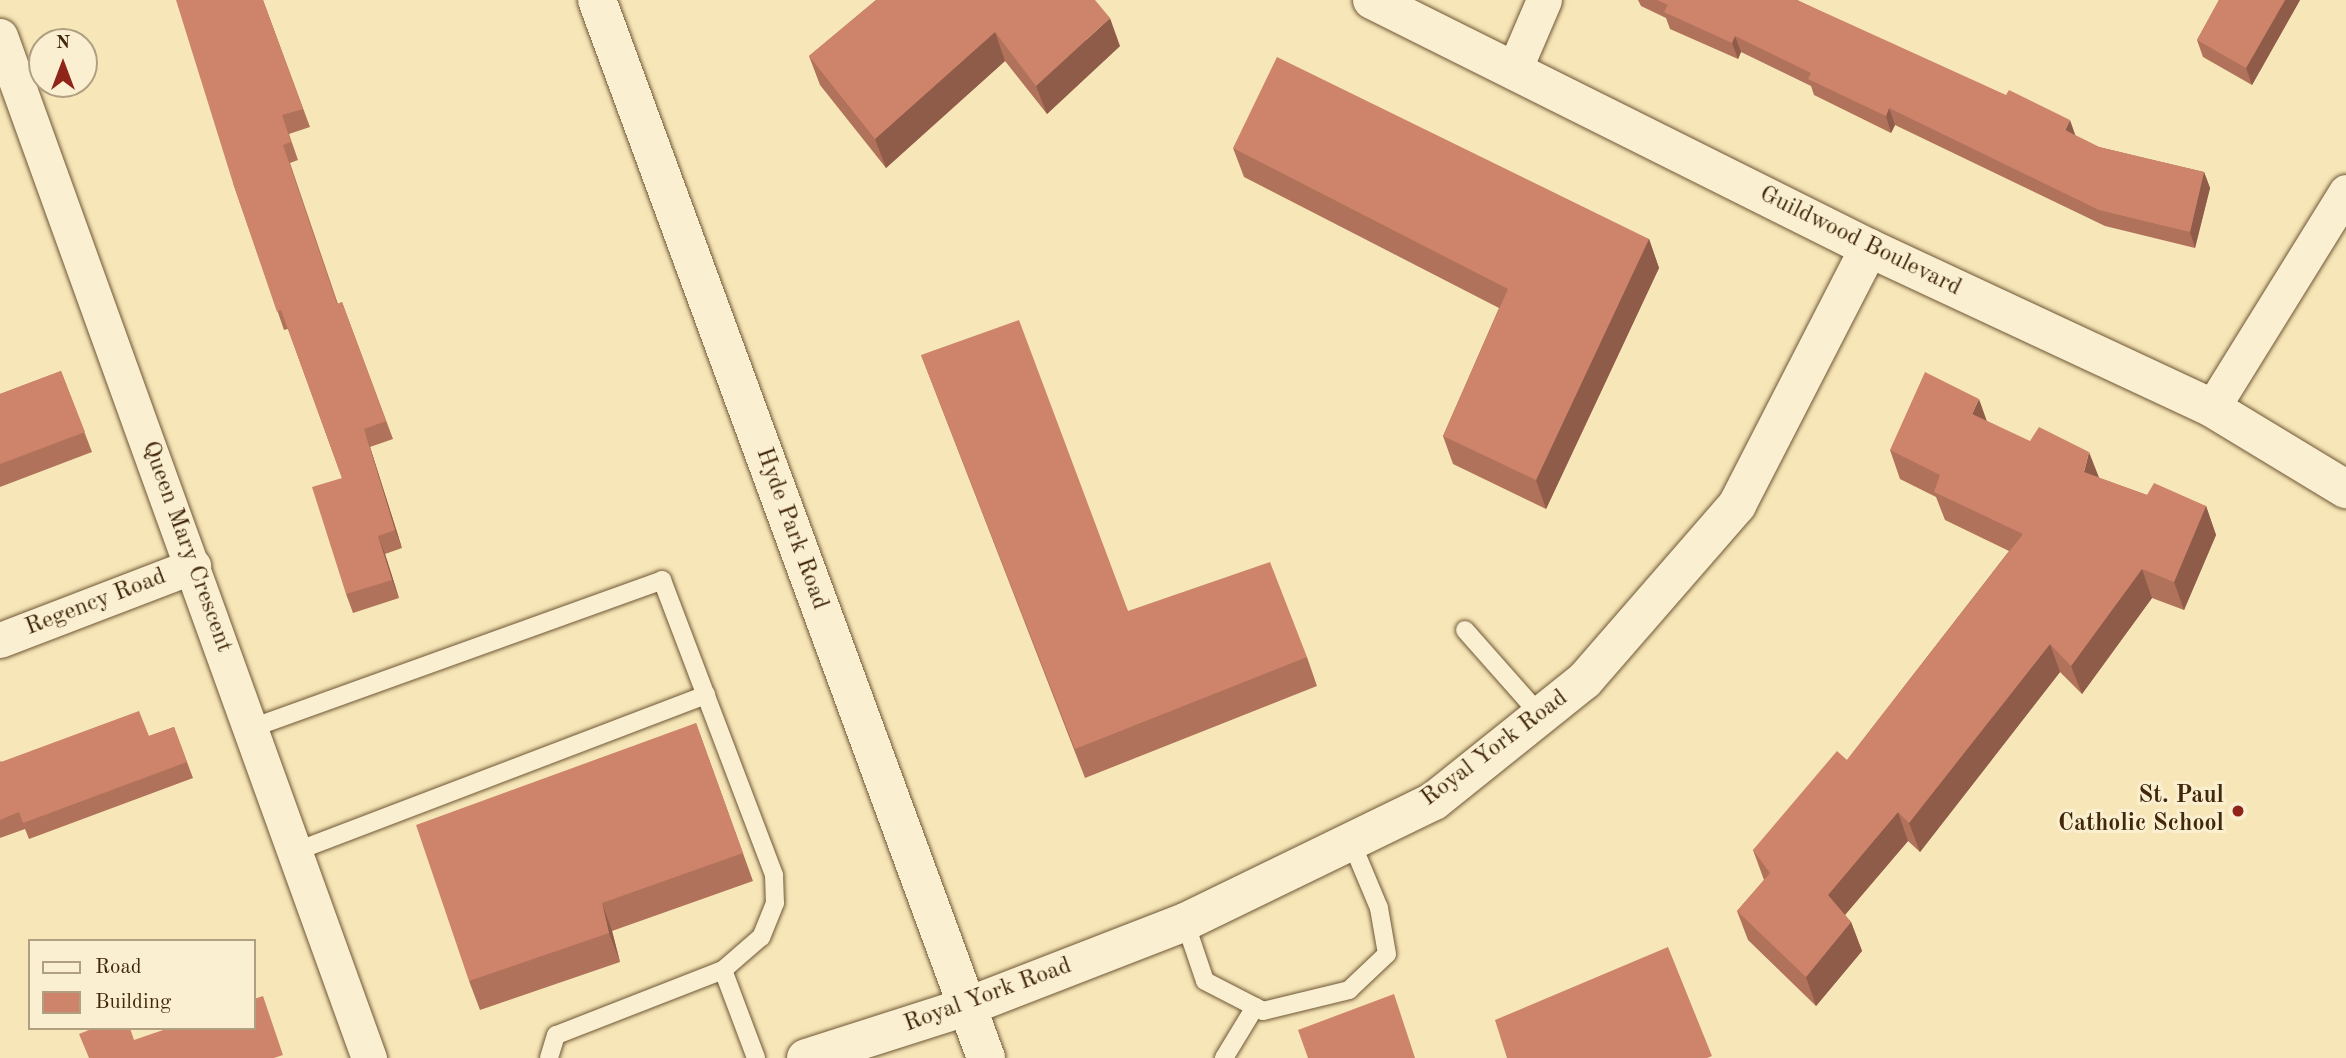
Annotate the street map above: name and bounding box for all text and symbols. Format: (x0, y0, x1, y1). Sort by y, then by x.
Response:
north arrow (28, 28, 98, 98)
text: N (56, 34, 70, 53)
street label: Guildwood Boulevard (1754, 181, 1966, 303)
street label: Queen Mary Crescent (134, 437, 238, 657)
street label: Hyde Park Road (748, 444, 834, 614)
street label: Regency Road (21, 563, 171, 643)
street label: Royal York Road (1416, 684, 1574, 814)
place label: St. Paul Catholic School (2058, 783, 2224, 839)
marker: St. Paul Catholic School (2230, 803, 2246, 819)
legend (28, 939, 256, 1030)
street label: Royal York Road (900, 952, 1076, 1040)
text: Road (95, 957, 142, 978)
text: Building (95, 992, 171, 1013)

